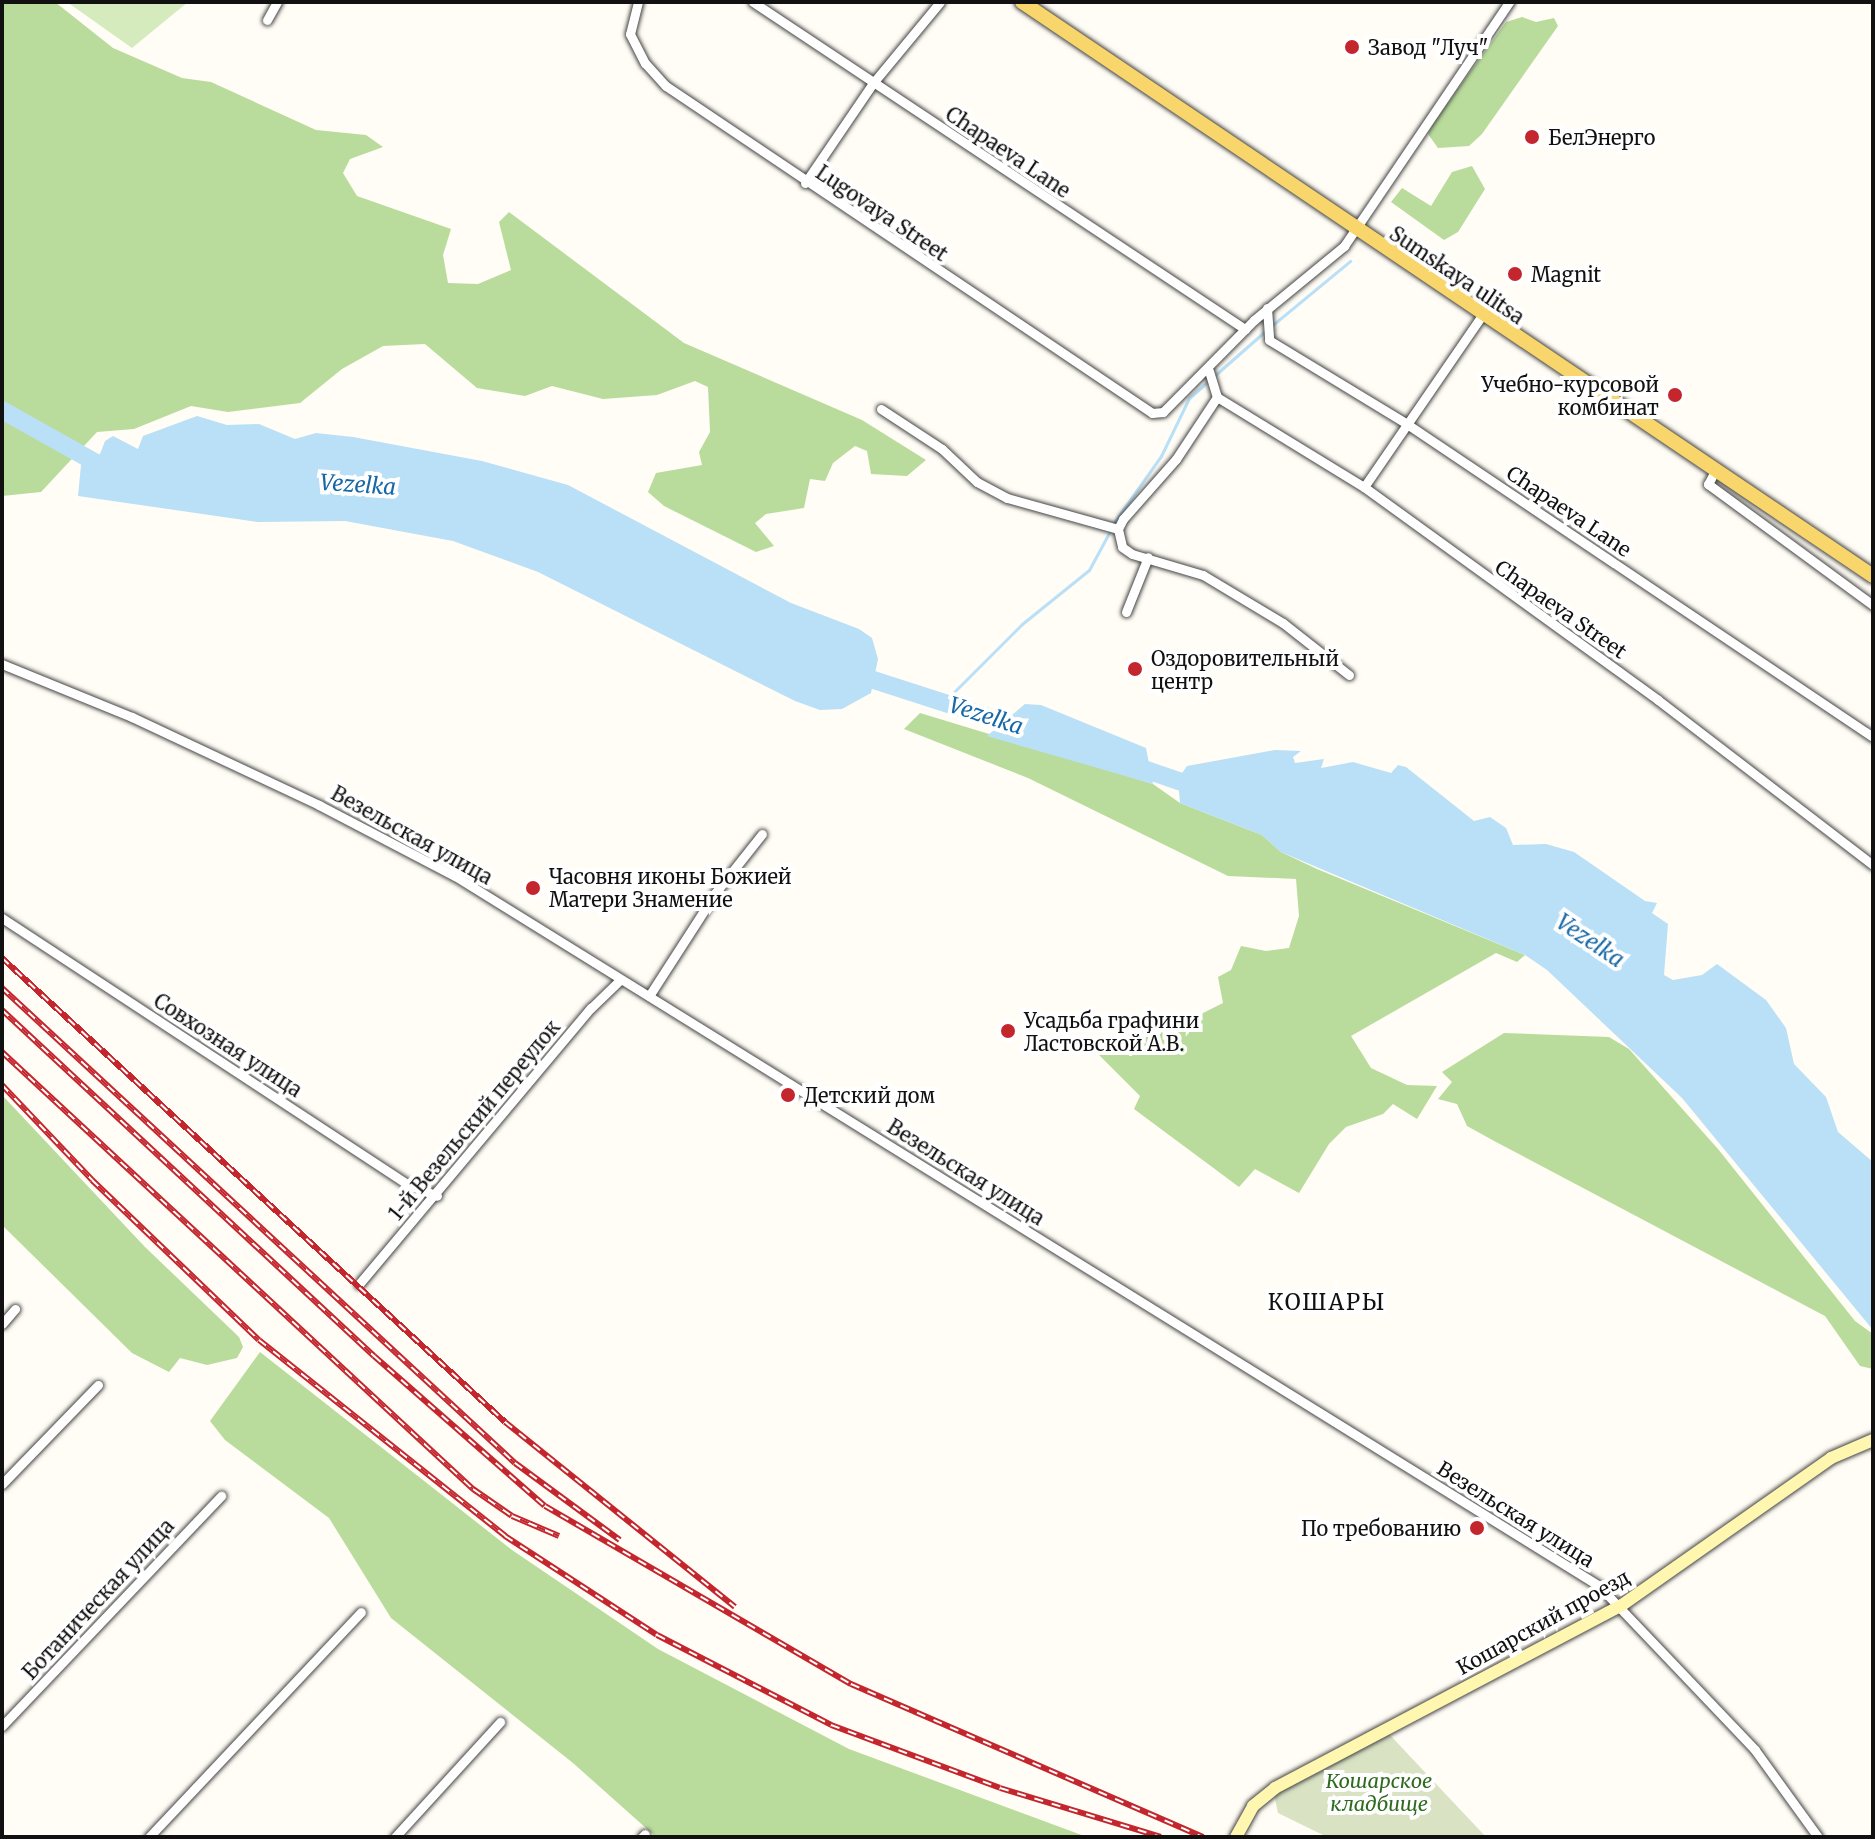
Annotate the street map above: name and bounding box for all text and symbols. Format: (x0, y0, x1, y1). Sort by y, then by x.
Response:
place label: Завод "Луч" (1368, 35, 1488, 59)
marker: Завод "Луч" (1343, 38, 1361, 56)
street label: Chapaeva Lane (941, 102, 1075, 202)
place label: БелЭнерго (1548, 125, 1655, 149)
marker: БелЭнерго (1523, 128, 1541, 146)
street label: Lugovaya Street (812, 160, 952, 266)
street label: Sumskaya ulitsa (1385, 221, 1529, 329)
place label: Magnit (1531, 262, 1601, 286)
marker: Magnit (1506, 265, 1524, 283)
place label: Учебно-курсовой комбинат (1481, 372, 1659, 419)
marker: Учебно-курсовой комбинат (1666, 386, 1684, 404)
street label: Chapaeva Lane (1502, 461, 1636, 561)
water label: Vezelka (319, 469, 397, 501)
street label: Chapaeva Street (1491, 555, 1631, 663)
place label: Оздоровительный центр (1151, 646, 1339, 693)
marker: Оздоровительный центр (1126, 660, 1144, 678)
water label: Vezelka (946, 692, 1026, 740)
street label: Везельская улица (327, 781, 497, 889)
place label: Часовня иконы Божией Матери Знамение (549, 864, 792, 911)
marker: Часовня иконы Божией Матери Знамение (524, 879, 542, 897)
water label: Vezelka (1551, 909, 1629, 973)
street label: Совхозная улица (150, 988, 306, 1102)
place label: Усадьба графини Ластовской А.В. (1024, 1008, 1199, 1055)
street label: 1-й Везельский переулок (383, 1015, 565, 1225)
marker: Усадьба графини Ластовской А.В. (999, 1022, 1017, 1040)
place label: Детский дом (804, 1083, 935, 1107)
marker: Детский дом (779, 1086, 797, 1104)
street label: Везельская улица (883, 1114, 1049, 1230)
district label: КОШАРЫ (1268, 1290, 1386, 1316)
street label: Везельская улица (1433, 1456, 1599, 1572)
street label: Ботаническая улица (17, 1514, 179, 1684)
place label: По требованию (1301, 1516, 1461, 1540)
marker: По требованию (1468, 1519, 1486, 1537)
street label: Кошарский проезд (1452, 1564, 1634, 1680)
park label: Кошарское кладбище (1326, 1768, 1432, 1815)

